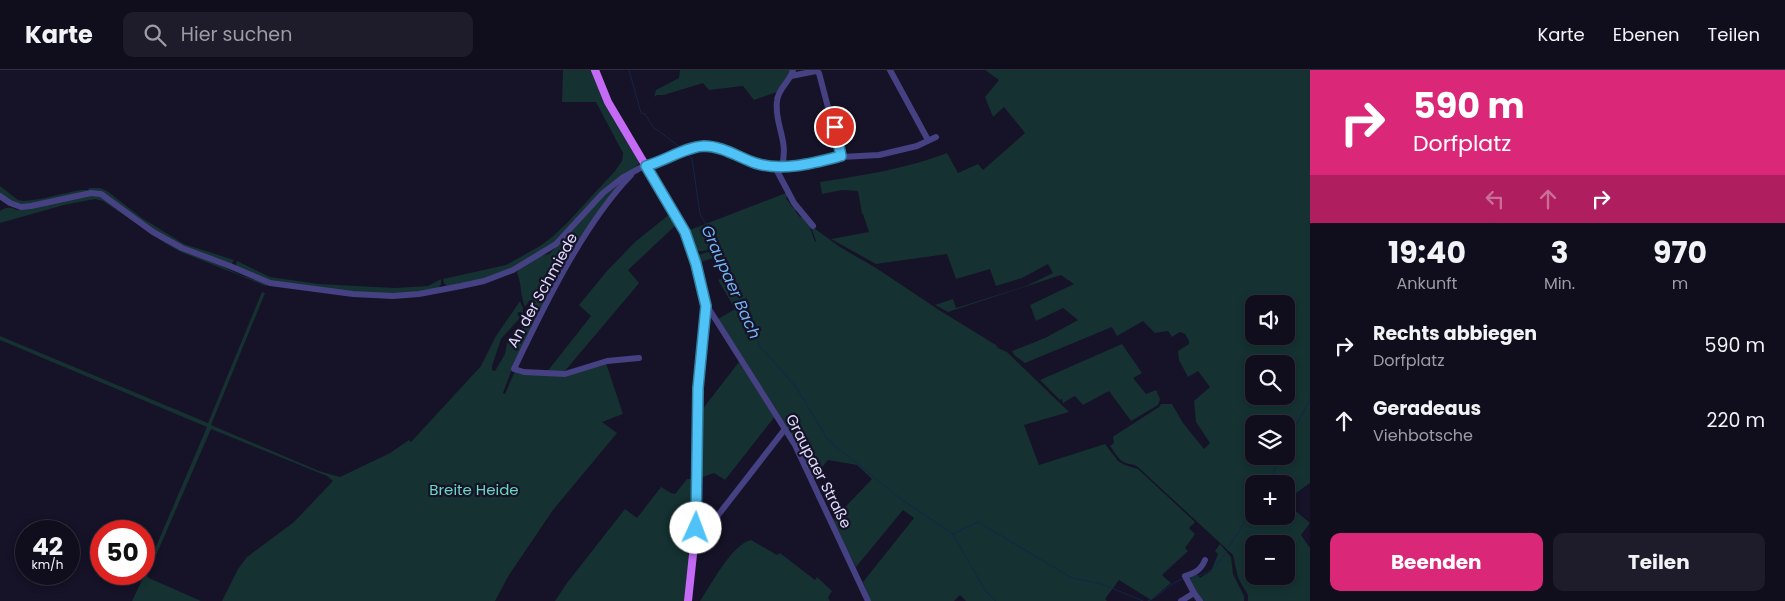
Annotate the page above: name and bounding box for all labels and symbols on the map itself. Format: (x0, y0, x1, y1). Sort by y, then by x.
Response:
pin (814, 106, 856, 148)
water label: Graupaer Bach (696, 221, 766, 343)
street label: An der Schmiede (502, 229, 582, 351)
street label: Graupaer Straße (781, 410, 857, 532)
park label: Breite Heide (429, 479, 519, 500)
position arrow (669, 501, 721, 553)
speed limit sign: 50 (90, 520, 155, 585)

